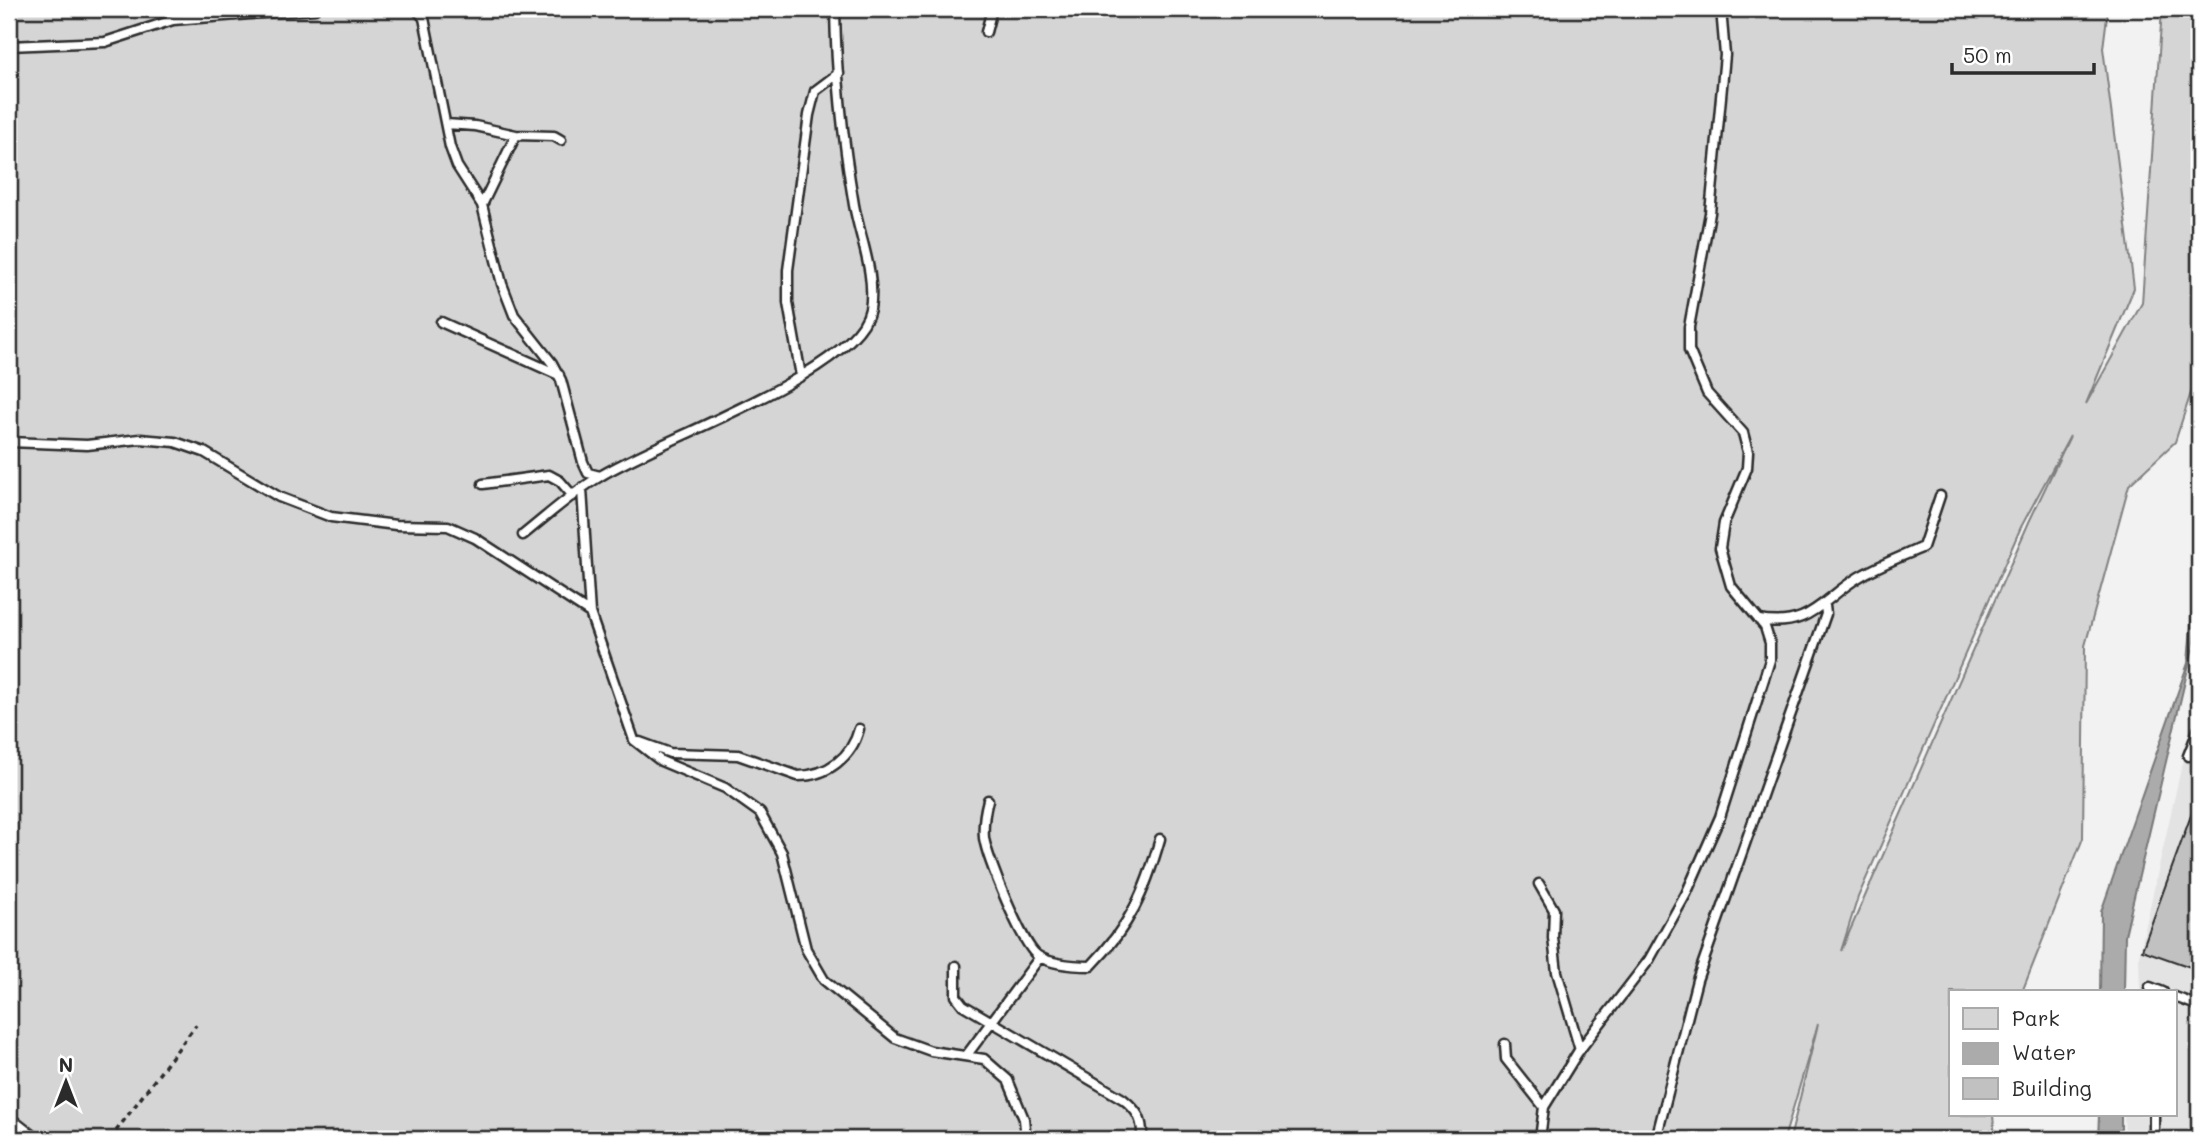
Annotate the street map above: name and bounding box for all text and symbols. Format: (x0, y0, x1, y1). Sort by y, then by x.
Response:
scale bar (1952, 32, 2094, 76)
text: 50 m (1963, 41, 2012, 68)
legend (1949, 990, 2176, 1116)
text: Park (2012, 1004, 2060, 1031)
text: Water (2012, 1038, 2076, 1065)
north arrow (32, 1046, 102, 1116)
text: N (59, 1052, 73, 1077)
text: Building (2012, 1074, 2092, 1101)

